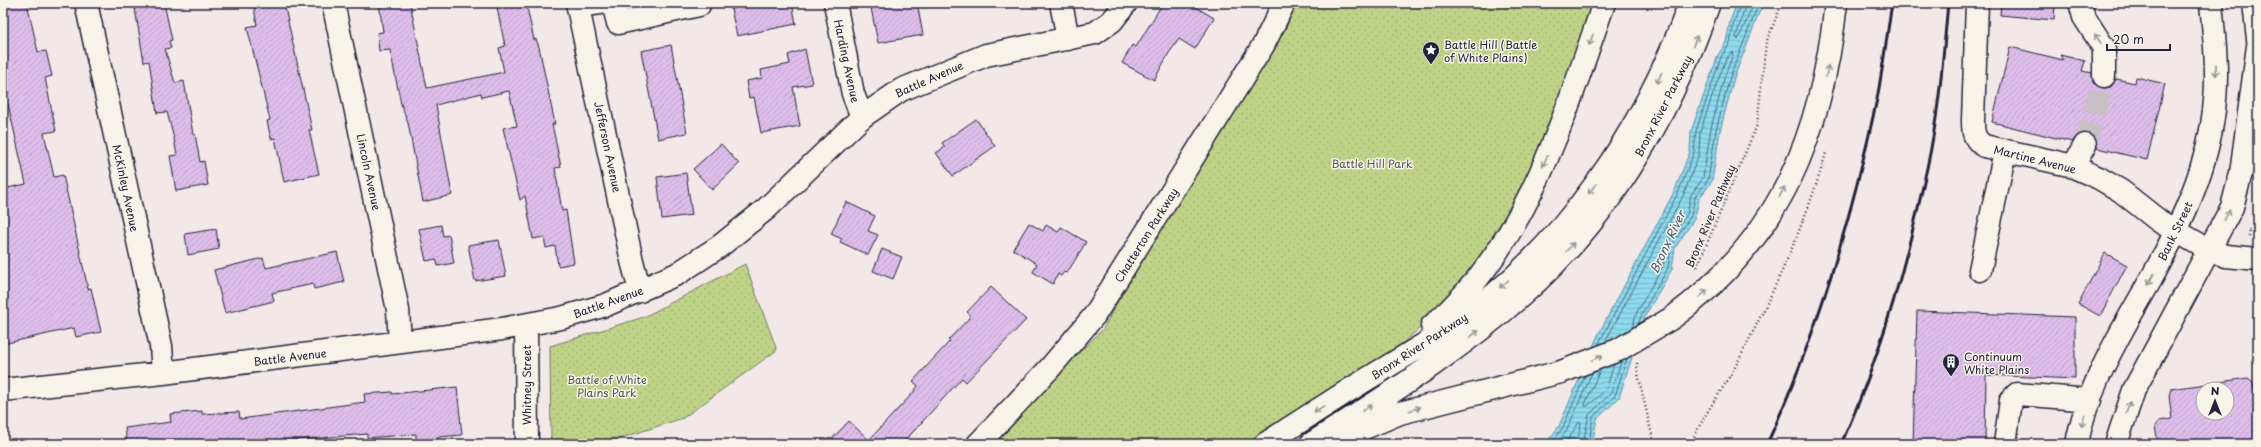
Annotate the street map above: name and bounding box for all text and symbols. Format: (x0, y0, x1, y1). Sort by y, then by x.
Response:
street label: Harding Avenue (830, 18, 864, 104)
scale bar (2107, 26, 2170, 52)
text: 20 m (2113, 30, 2144, 48)
one-way arrow (1587, 33, 1595, 45)
one-way arrow (2093, 33, 2102, 44)
one-way arrow (1691, 35, 1699, 47)
place label: Battle Hill (Battle of White Plains) (1444, 36, 1537, 66)
place icon: Battle Hill (Battle of White Plains) (1421, 40, 1441, 65)
street label: Bronx River Parkway (1630, 52, 1696, 160)
street label: Battle Avenue (892, 56, 966, 102)
one-way arrow (2212, 63, 2220, 76)
one-way arrow (1823, 65, 1831, 78)
one-way arrow (1655, 71, 1662, 83)
street label: Jefferson Avenue (590, 100, 626, 194)
street label: Lincoln Avenue (353, 132, 385, 212)
street label: Martine Avenue (1992, 141, 2078, 177)
street label: McKinley Avenue (108, 143, 144, 233)
park label: Battle Hill Park (1331, 155, 1413, 172)
one-way arrow (1541, 155, 1548, 167)
street label: Bronx River Pathway (1680, 162, 1740, 270)
one-way arrow (1588, 183, 1597, 194)
street label: Chatterton Parkway (1110, 184, 1182, 286)
one-way arrow (1779, 187, 1786, 199)
street label: Bank Street (2153, 198, 2197, 263)
water label: Bronx River (1645, 206, 1690, 276)
one-way arrow (2224, 209, 2231, 221)
one-way arrow (1566, 242, 1575, 252)
one-way arrow (2146, 273, 2154, 285)
one-way arrow (1499, 280, 1510, 289)
street label: Battle Avenue (571, 281, 645, 323)
one-way arrow (1697, 290, 1708, 299)
street label: Bronx River Parkway (1367, 308, 1471, 384)
one-way arrow (1468, 330, 1479, 338)
street label: Battle Avenue (253, 344, 327, 370)
street label: Whitney Street (518, 344, 535, 425)
place label: Continuum White Plains (1964, 348, 2029, 378)
building icon: Continuum White Plains (1941, 352, 1961, 377)
one-way arrow (1591, 354, 1603, 362)
park label: Battle of White Plains Park (567, 371, 647, 401)
north arrow (2195, 381, 2235, 421)
text: N (2211, 382, 2220, 399)
one-way arrow (2124, 401, 2132, 413)
one-way arrow (1361, 404, 1372, 412)
one-way arrow (1408, 405, 1421, 412)
one-way arrow (1313, 406, 1325, 414)
one-way arrow (2079, 414, 2086, 427)

